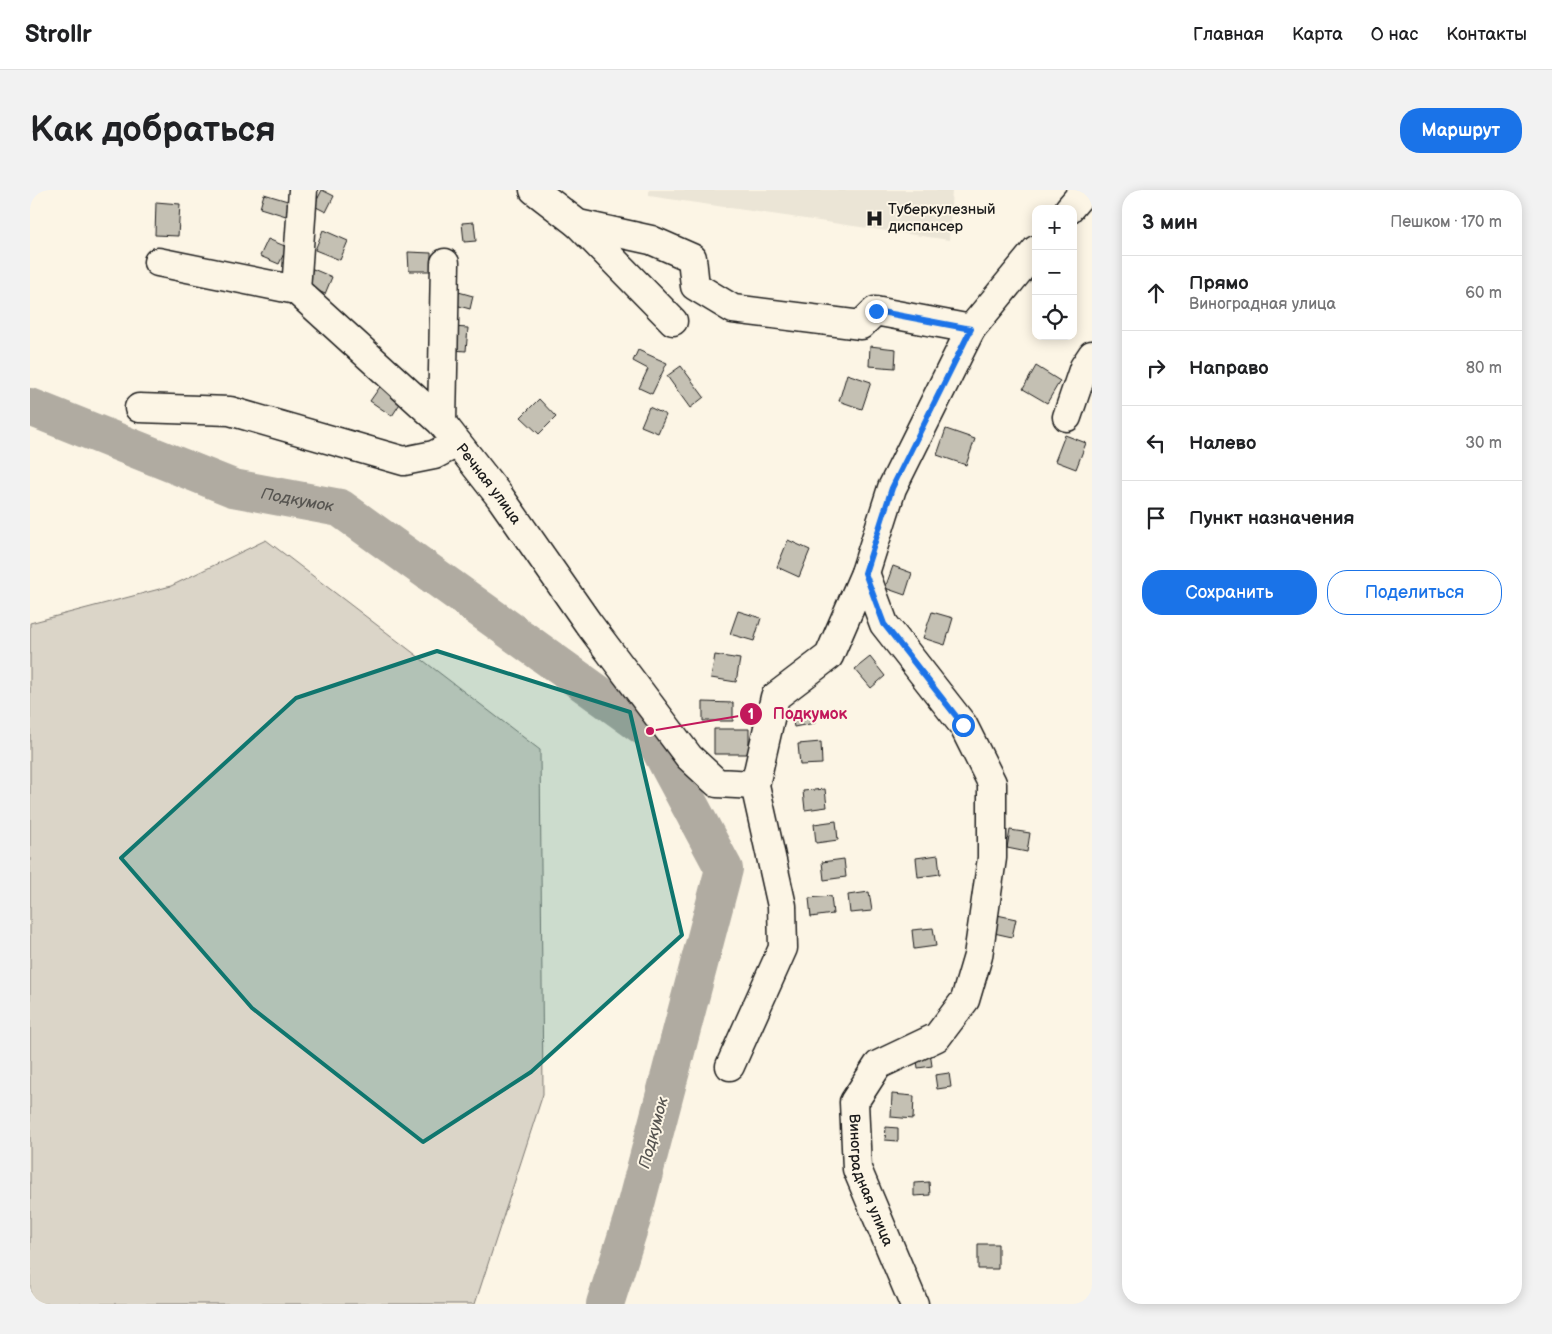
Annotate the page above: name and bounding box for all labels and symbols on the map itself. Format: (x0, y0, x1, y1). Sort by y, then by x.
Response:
place label: Туберкулезный диспансер (888, 200, 996, 236)
hospital icon: Туберкулезный диспансер (864, 208, 884, 228)
route end (865, 300, 888, 323)
street label: Речная улица (452, 439, 526, 528)
water label: Подкумок (259, 484, 336, 516)
callout: Подкумок (738, 698, 858, 729)
text: 1 (748, 705, 754, 724)
text: Подкумок (773, 705, 848, 724)
route start (952, 714, 975, 737)
water label: Подкумок (635, 1095, 673, 1171)
street label: Виноградная улица (845, 1113, 898, 1249)

